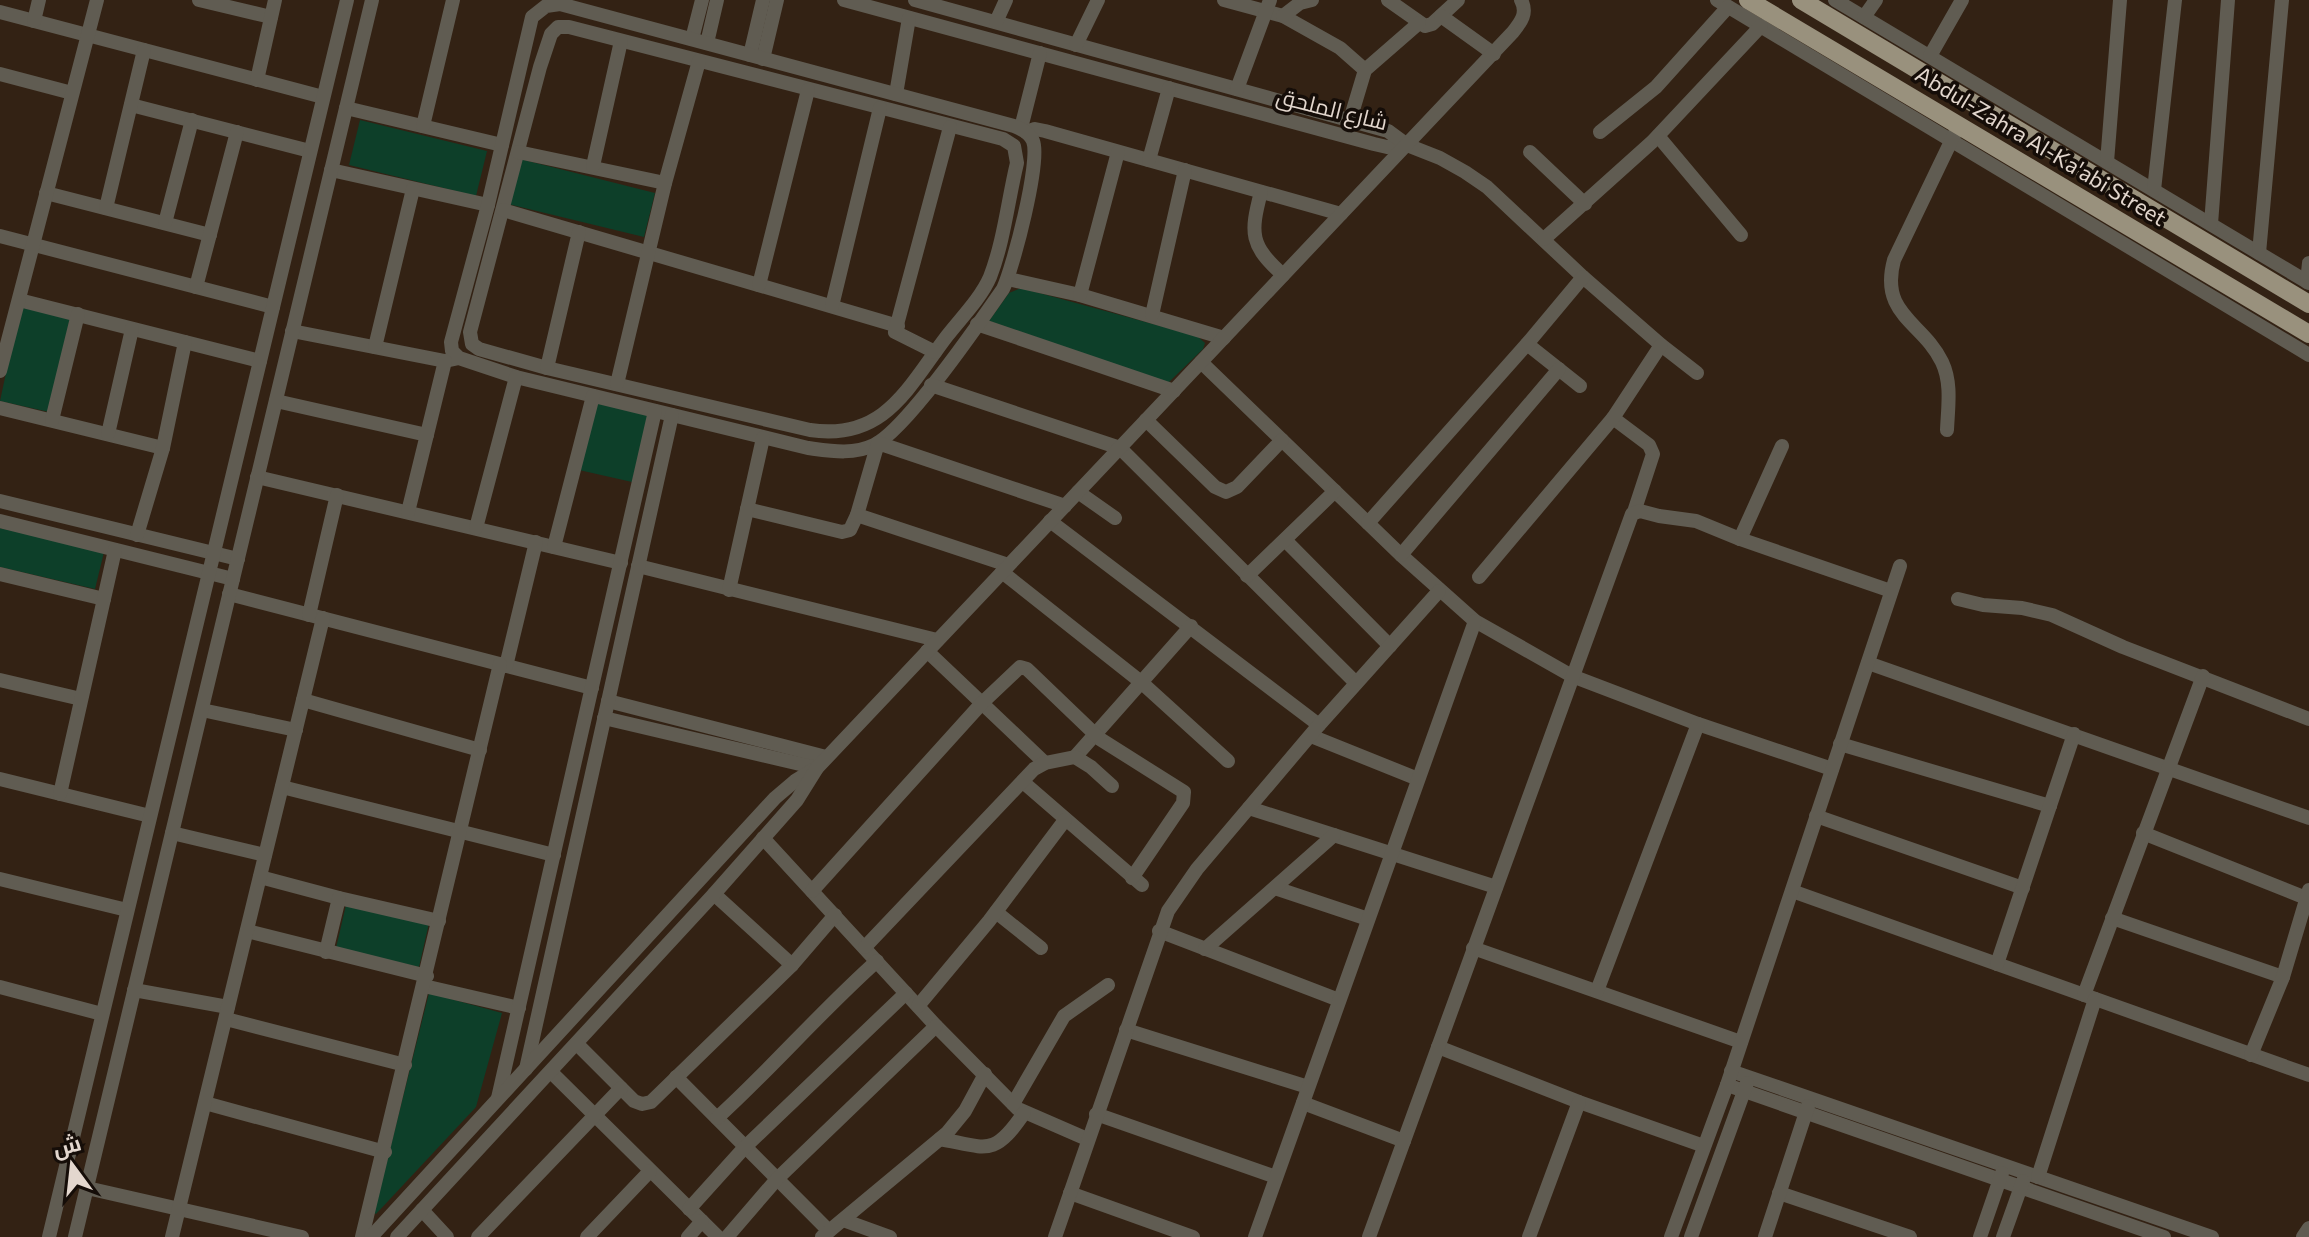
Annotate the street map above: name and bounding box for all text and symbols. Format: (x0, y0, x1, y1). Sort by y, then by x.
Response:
street label: Abdul-Zahra Al-Ka'abi Street (1911, 60, 2171, 231)
street label: شارع الملحق (1273, 82, 1390, 137)
north arrow (32, 1125, 112, 1205)
text: ش (50, 1129, 84, 1163)

